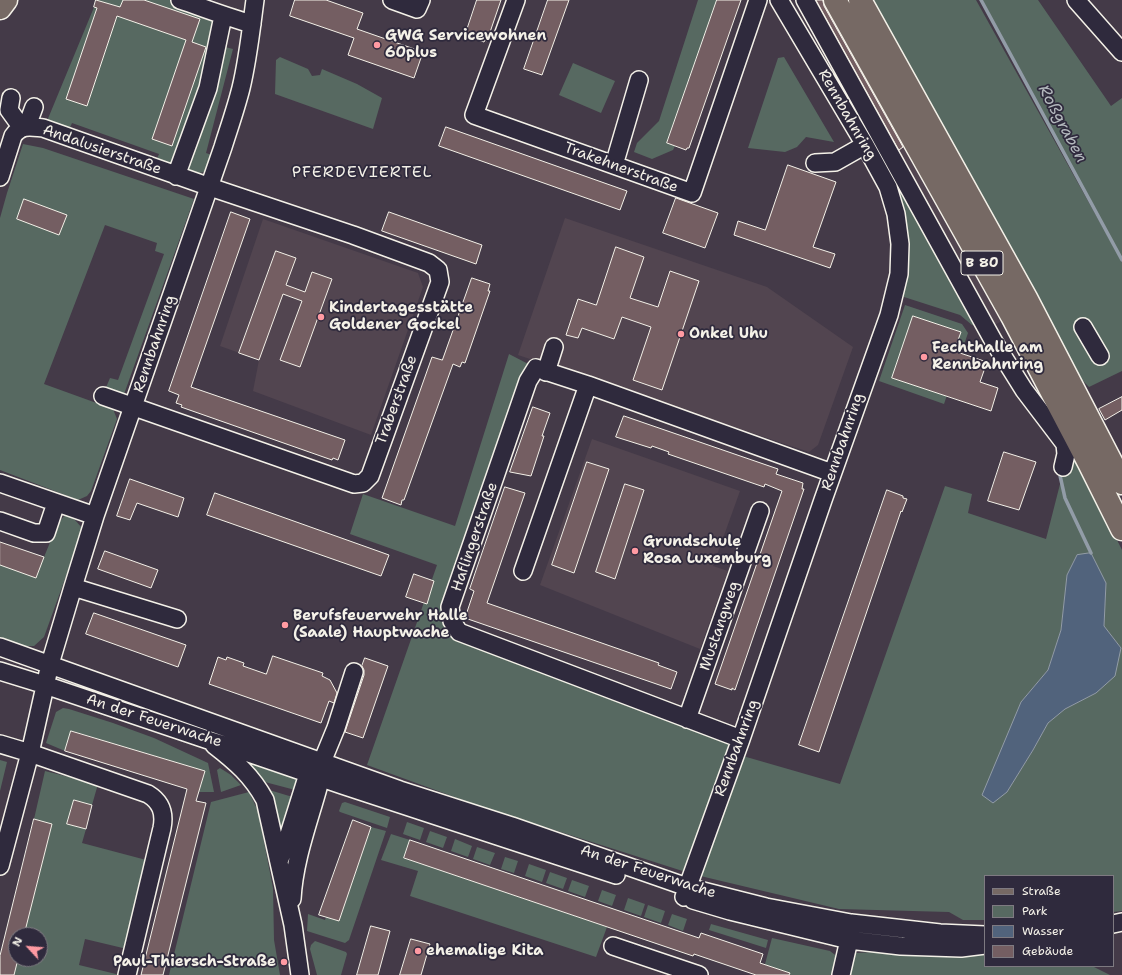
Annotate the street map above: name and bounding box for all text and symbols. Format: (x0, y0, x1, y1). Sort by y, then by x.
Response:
place label: GWG Servicewohnen 60plus (385, 27, 547, 62)
marker: GWG Servicewohnen 60plus (372, 40, 382, 50)
street label: Rennbahnring (814, 66, 880, 164)
water label: Roßgraben (1033, 82, 1091, 166)
street label: Andalusierstraße (40, 121, 164, 179)
street label: Trakehnerstraße (562, 139, 680, 197)
district label: PFERDEVIERTEL (292, 163, 432, 183)
road number: B 80 (961, 251, 1003, 275)
street label: Rennbahnring (130, 293, 180, 395)
place label: Kindertagesstätte Goldener Gockel (329, 299, 473, 334)
marker: Kindertagesstätte Goldener Gockel (316, 312, 326, 322)
place label: Onkel Uhu (689, 325, 768, 343)
marker: Onkel Uhu (676, 329, 686, 339)
place label: Fechthalle am Rennbahnring (932, 339, 1043, 374)
marker: Fechthalle am Rennbahnring (919, 352, 929, 362)
street label: Traberstraße (372, 353, 422, 447)
street label: Rennbahnring (818, 391, 868, 493)
street label: Haflingerstraße (448, 480, 502, 594)
place label: Grundschule Rosa Luxemburg (643, 533, 771, 568)
marker: Grundschule Rosa Luxemburg (630, 546, 640, 556)
street label: Mustangweg (696, 579, 744, 673)
place label: Berufsfeuerwehr Halle (Saale) Hauptwache (293, 607, 468, 642)
marker: Berufsfeuerwehr Halle (Saale) Hauptwache (280, 620, 290, 630)
street label: An der Feuerwache (84, 691, 224, 751)
street label: Rennbahnring (711, 697, 763, 799)
street label: An der Feuerwache (578, 842, 718, 902)
legend (984, 875, 1114, 967)
text: Straße (1022, 883, 1061, 899)
text: Park (1022, 903, 1048, 919)
text: Wasser (1022, 923, 1064, 939)
north arrow (8, 927, 48, 967)
text: N (9, 935, 26, 949)
place label: ehemalige Kita (426, 942, 544, 960)
text: Gebäude (1022, 943, 1073, 959)
marker: ehemalige Kita (413, 946, 423, 956)
place label: Paul-Thiersch-Straße (113, 953, 276, 971)
marker: Paul-Thiersch-Straße (279, 957, 289, 967)

